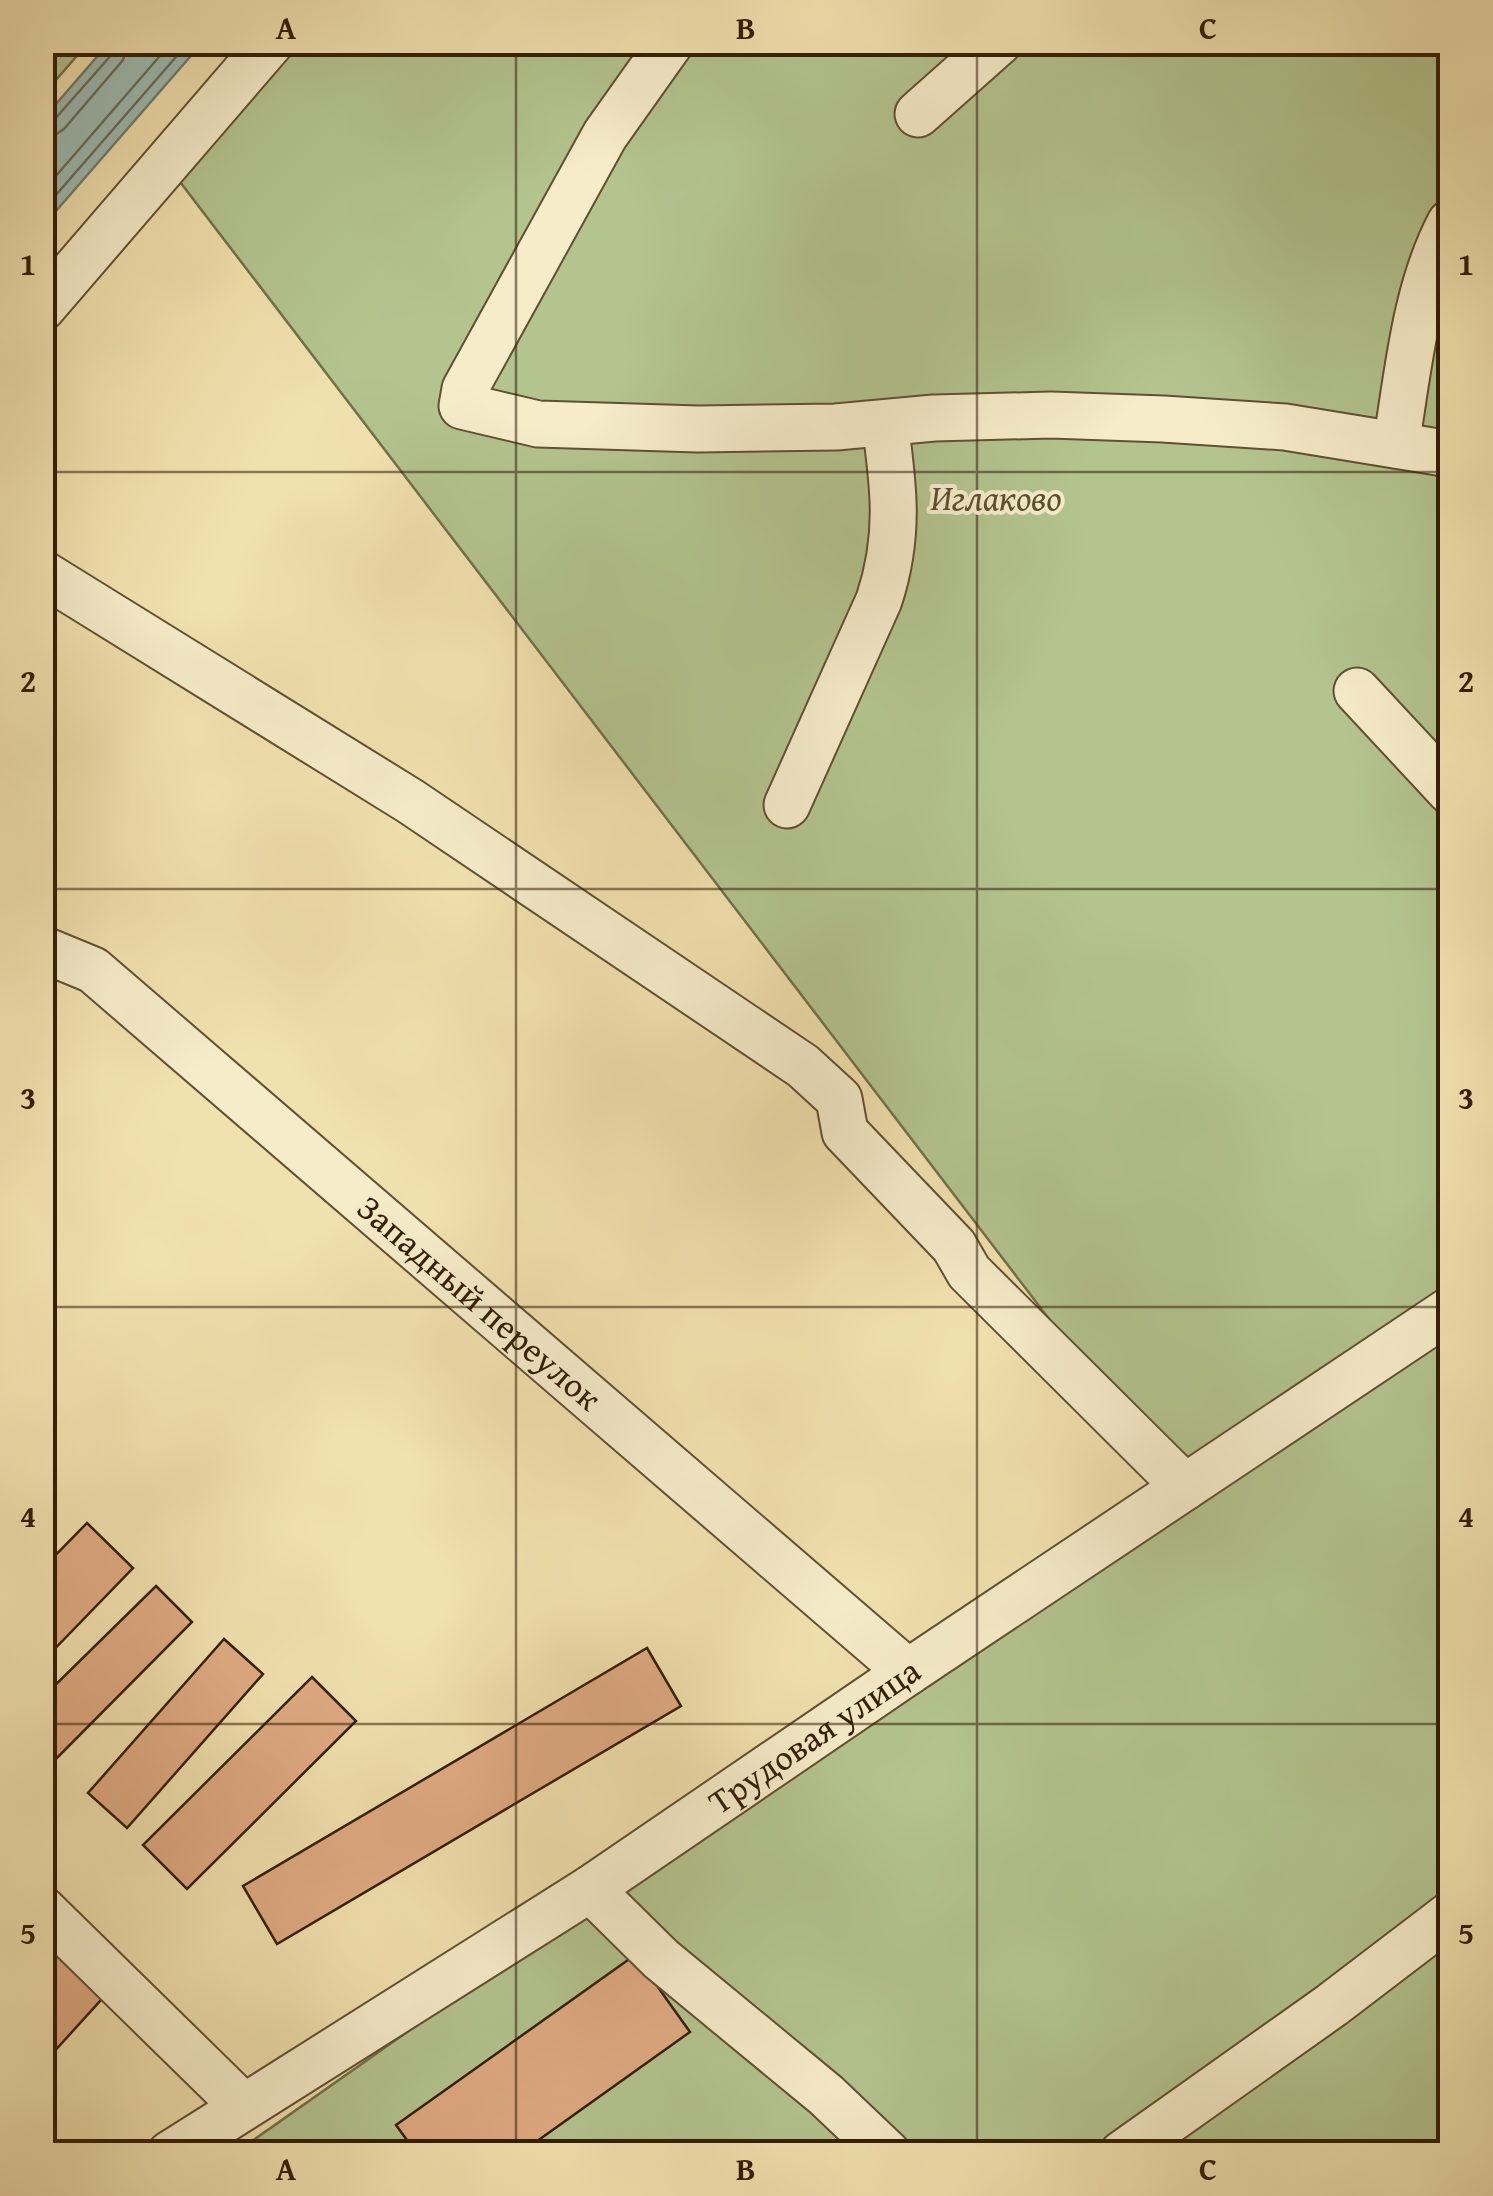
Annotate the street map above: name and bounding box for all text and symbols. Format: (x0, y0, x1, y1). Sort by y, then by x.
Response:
text: A (276, 4, 297, 51)
text: B (736, 4, 756, 51)
text: C (1199, 4, 1217, 51)
text: 1 (20, 240, 36, 287)
text: 1 (1458, 240, 1474, 287)
park label: Иглаково (930, 472, 1062, 523)
text: 2 (20, 657, 36, 704)
text: 2 (1458, 657, 1474, 704)
text: 3 (20, 1074, 36, 1121)
text: 3 (1458, 1074, 1474, 1121)
street label: Западный переулок (346, 1182, 614, 1423)
text: 4 (20, 1492, 36, 1539)
text: 4 (1458, 1492, 1474, 1539)
street label: Трудовая улица (698, 1645, 930, 1826)
text: 5 (20, 1909, 36, 1956)
text: 5 (1458, 1909, 1474, 1956)
text: A (276, 2145, 297, 2192)
text: B (736, 2145, 756, 2192)
text: C (1199, 2145, 1217, 2192)

